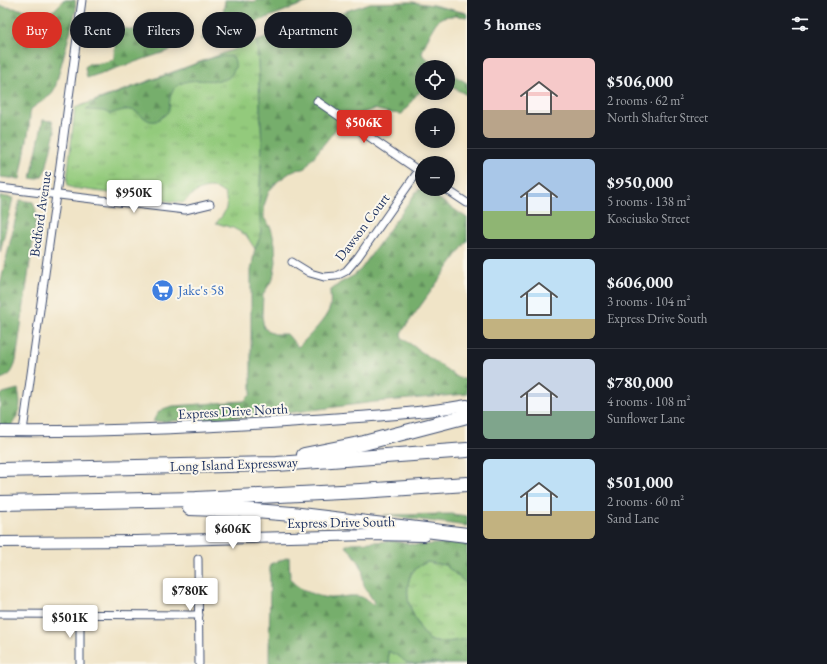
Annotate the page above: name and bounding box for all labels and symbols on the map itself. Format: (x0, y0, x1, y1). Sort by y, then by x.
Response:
pin: $506K (336, 110, 392, 144)
street label: Bedford Avenue (25, 169, 55, 258)
pin: $950K (106, 180, 162, 214)
street label: Dawson Court (331, 189, 394, 265)
supermarket icon: Jake's 58 (149, 277, 175, 303)
place label: Jake's 58 (177, 281, 224, 299)
street label: Express Drive North (178, 399, 288, 423)
street label: Long Island Expressway (170, 453, 299, 475)
street label: Express Drive South (287, 512, 395, 532)
pin: $606K (205, 516, 261, 550)
pin: $780K (162, 578, 218, 612)
pin: $501K (42, 605, 98, 639)

